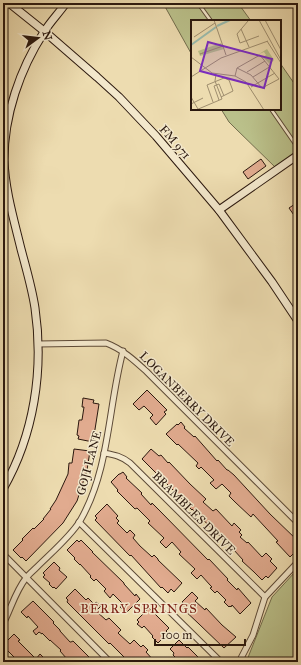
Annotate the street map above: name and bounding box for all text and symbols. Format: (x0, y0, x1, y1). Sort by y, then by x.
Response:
north arrow (18, 18, 58, 58)
inset map (191, 20, 281, 110)
text: N (40, 29, 55, 42)
street label: FM 971 (156, 122, 194, 162)
street label: LOGANBERRY DRIVE (137, 349, 238, 450)
street label: GOJI LANE (74, 429, 105, 497)
street label: BRAMBLES DRIVE (150, 469, 239, 558)
district label: BERRY SPRINGS (80, 601, 198, 617)
scale bar (155, 621, 245, 647)
text: 100 m (161, 628, 192, 642)

